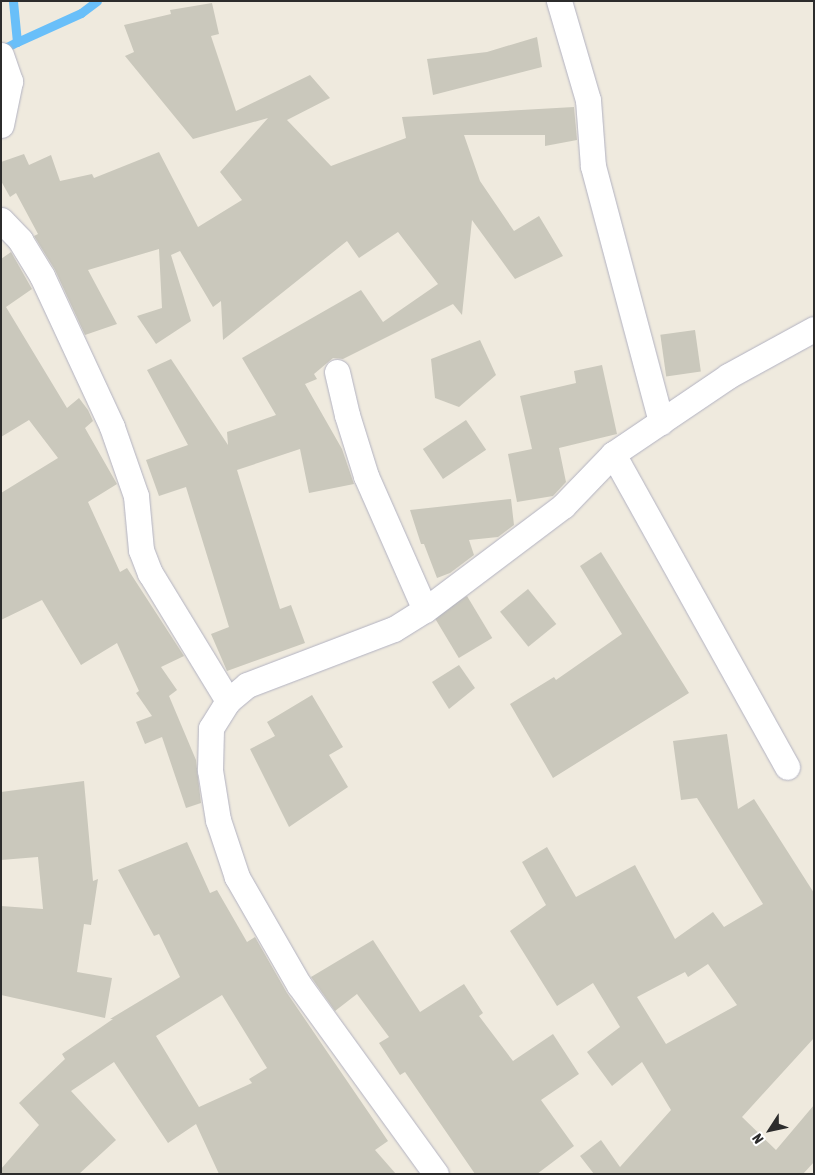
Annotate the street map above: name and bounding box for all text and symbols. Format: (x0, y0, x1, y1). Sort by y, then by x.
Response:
north arrow (745, 1105, 795, 1155)
text: N (749, 1131, 767, 1147)

